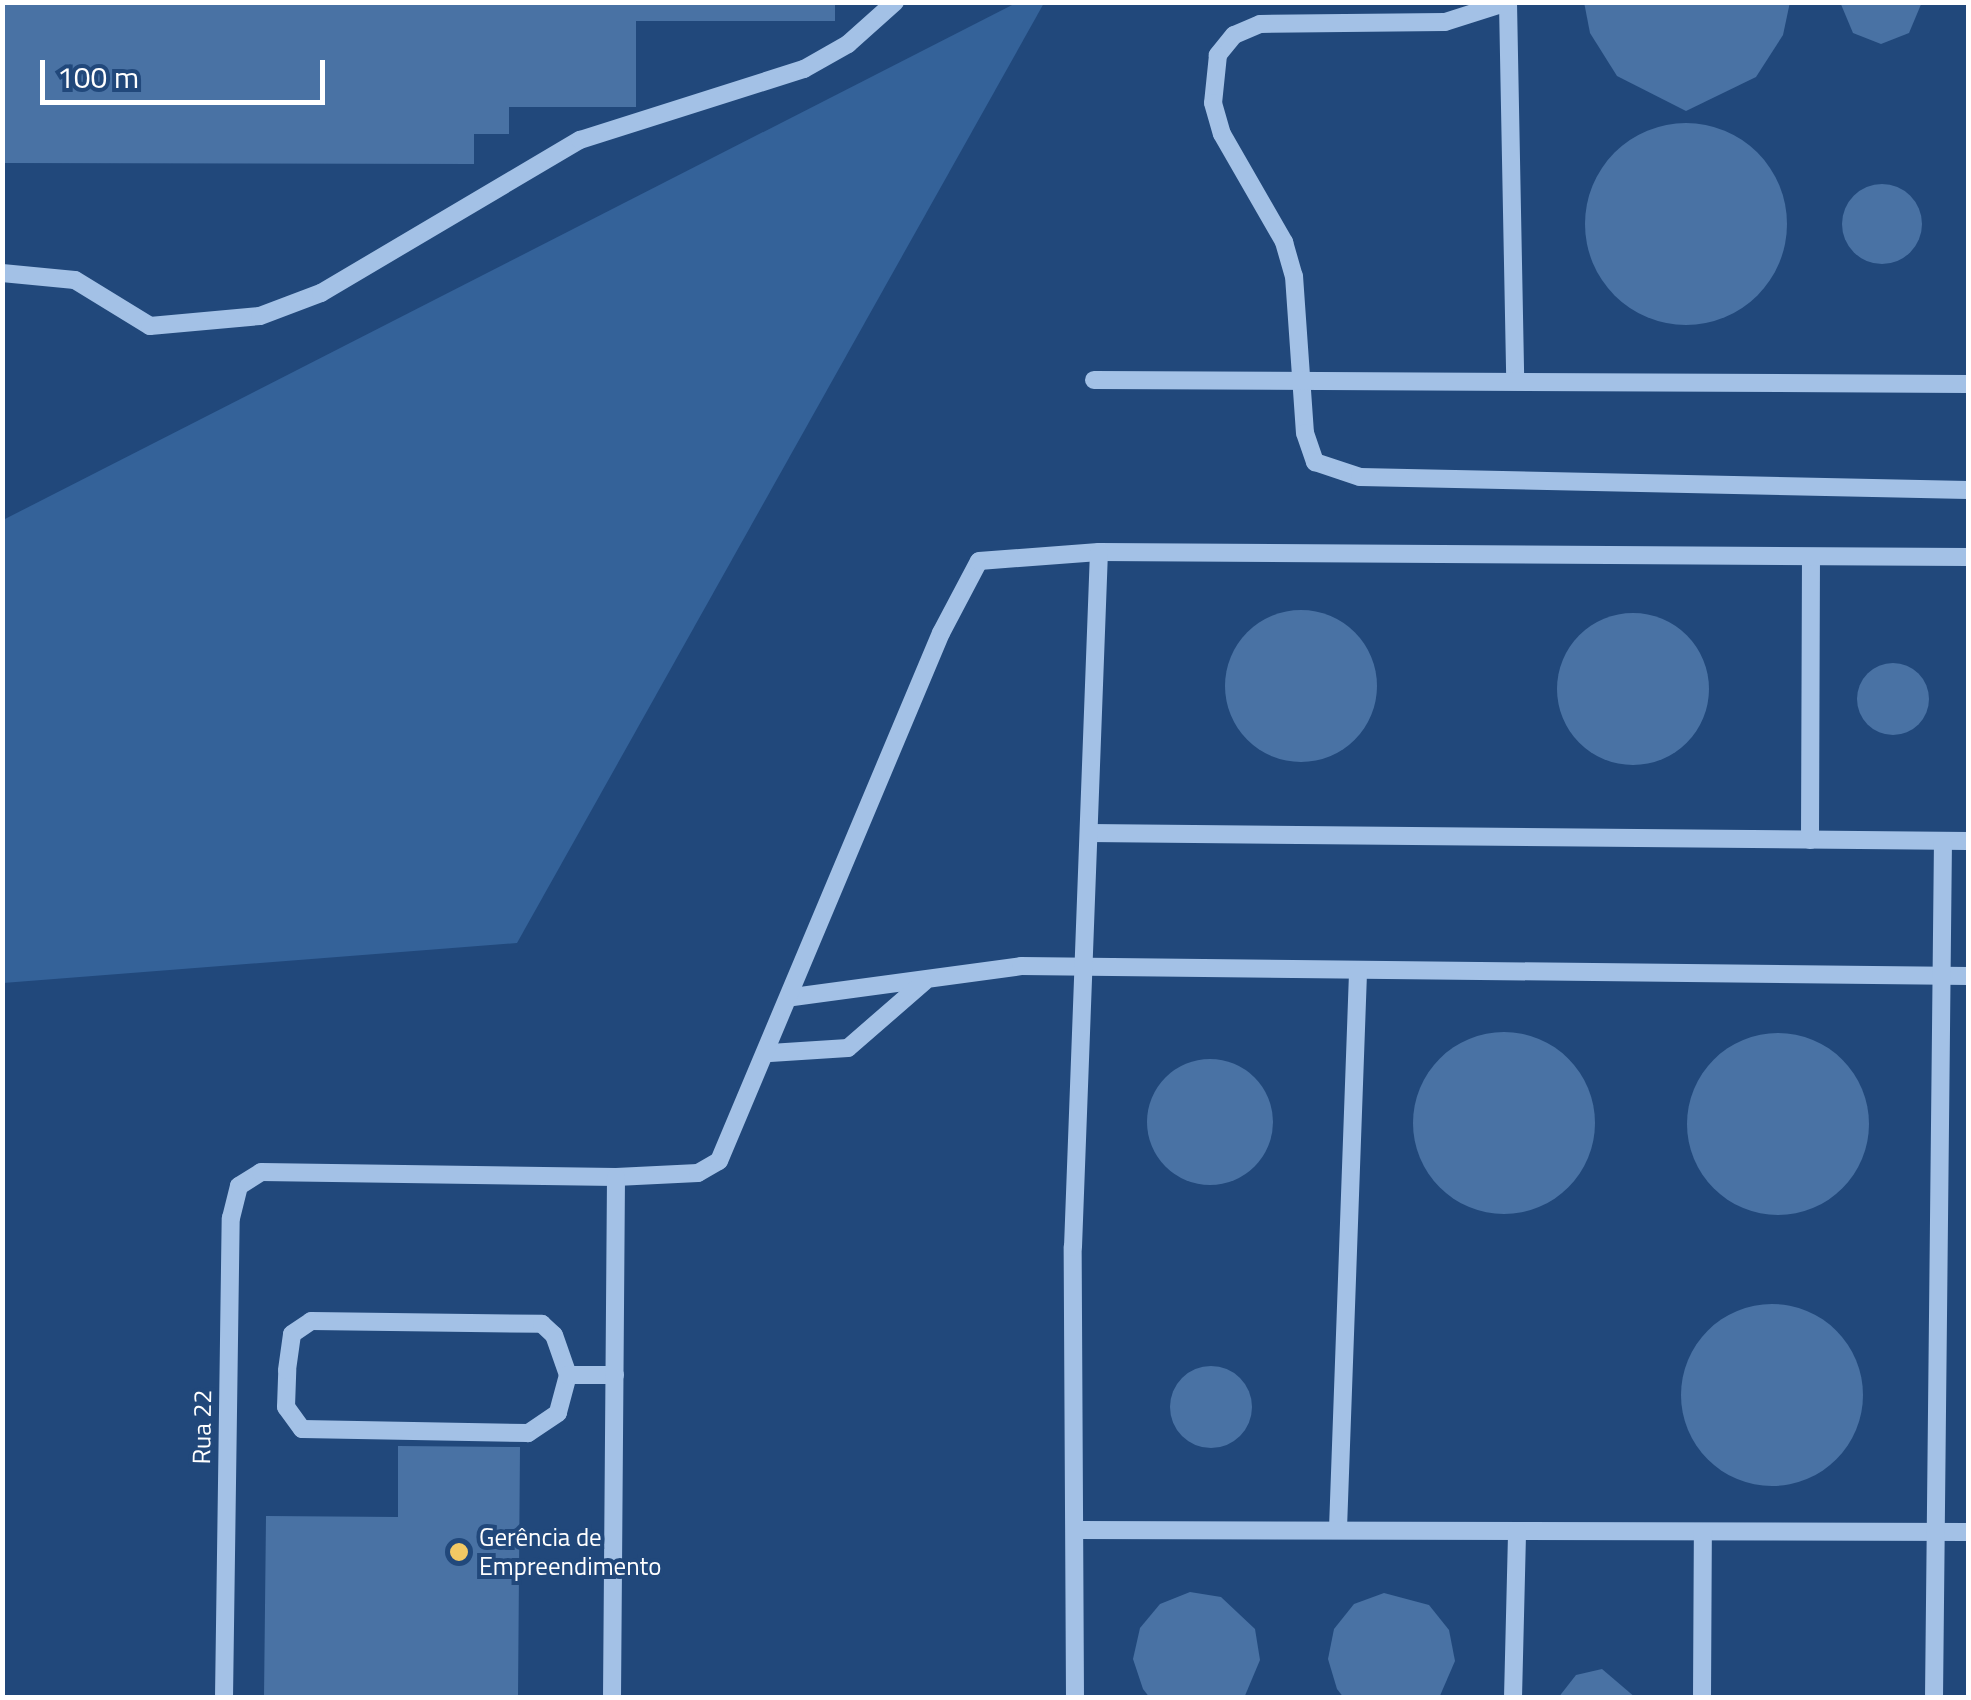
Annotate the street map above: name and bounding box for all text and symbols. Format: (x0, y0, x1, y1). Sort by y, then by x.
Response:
scale bar (45, 40, 330, 102)
text: 100 m (57, 54, 139, 100)
street label: Rua 22 (186, 1389, 218, 1465)
place label: Gerência de Empreendimento (479, 1523, 662, 1582)
marker: Gerência de Empreendimento (448, 1541, 470, 1563)

